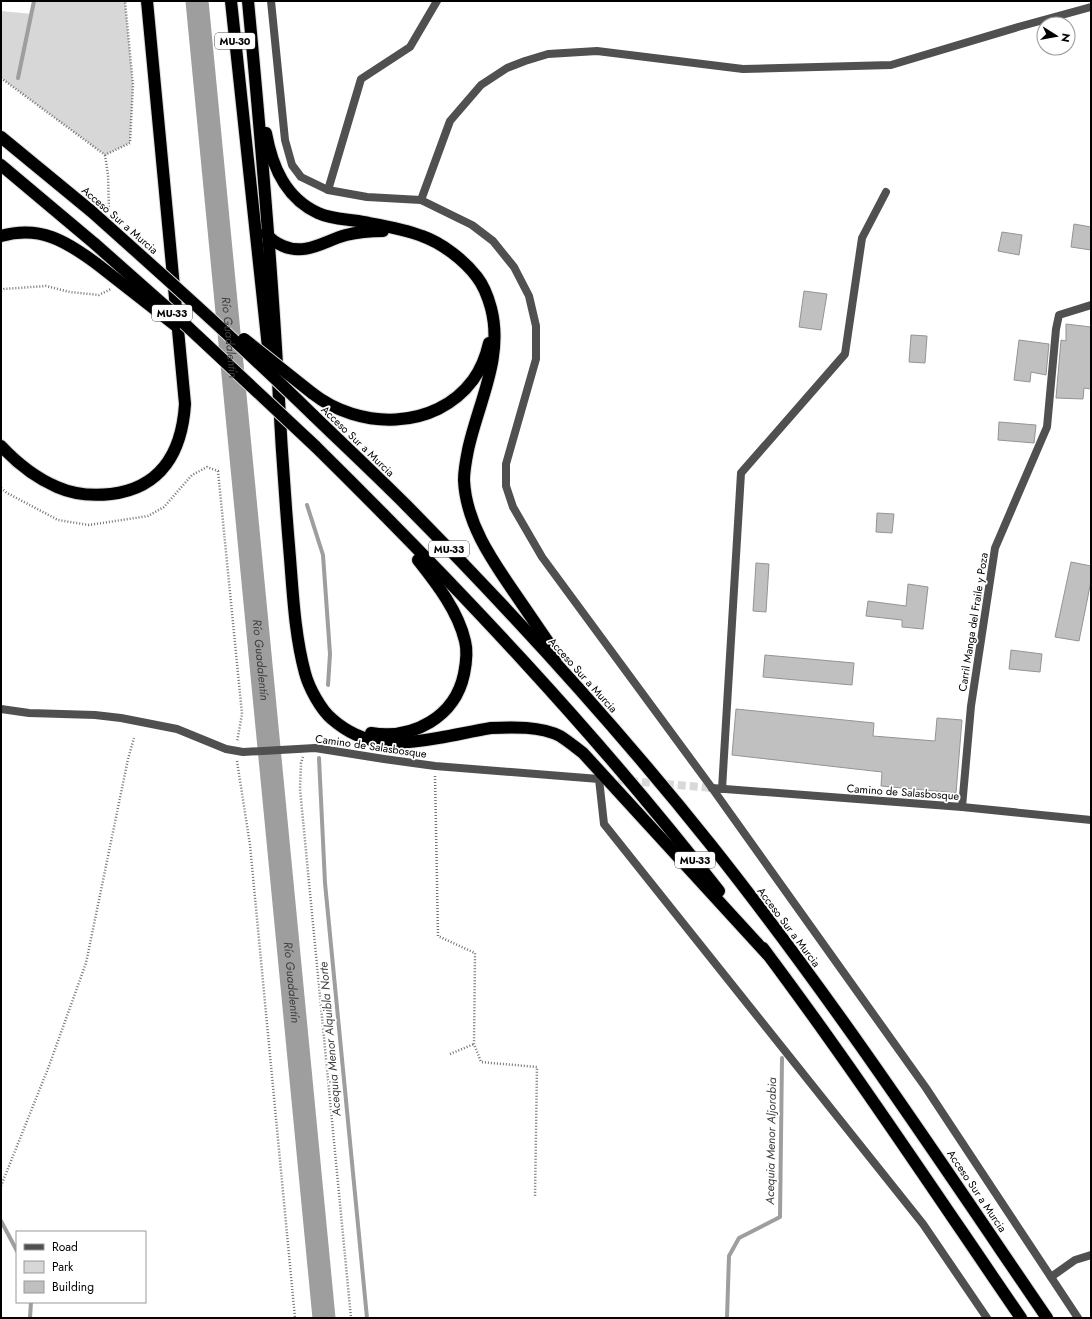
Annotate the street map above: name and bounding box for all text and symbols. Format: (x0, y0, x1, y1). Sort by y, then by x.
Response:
north arrow (1036, 16, 1076, 56)
text: N (1057, 32, 1075, 44)
road number: MU-30 (215, 33, 255, 49)
street label: Acceso Sur a Murcia (78, 182, 162, 258)
water label: Río Guadalentín (217, 296, 242, 379)
road number: MU-33 (152, 305, 192, 321)
street label: Acceso Sur a Murcia (318, 402, 398, 480)
road number: MU-33 (429, 541, 469, 557)
street label: Carril Manga del Fraile y Poza (954, 551, 992, 693)
water label: Río Guadalentín (248, 619, 273, 701)
street label: Acceso Sur a Murcia (545, 634, 621, 716)
street label: Camino de Salasbosque (314, 730, 428, 762)
street label: Camino de Salasbosque (846, 780, 960, 804)
road number: MU-33 (675, 852, 715, 868)
street label: Acceso Sur a Murcia (754, 884, 824, 970)
water label: Río Guadalentín (279, 941, 305, 1024)
water label: Acequia Menor Alquibla Norte (314, 961, 346, 1118)
water label: Acequia Menor Aljorabia (761, 1077, 781, 1206)
street label: Acceso Sur a Murcia (943, 1147, 1011, 1235)
legend (16, 1231, 146, 1303)
text: Road (52, 1238, 78, 1256)
text: Park (52, 1258, 74, 1276)
text: Building (52, 1278, 94, 1296)

